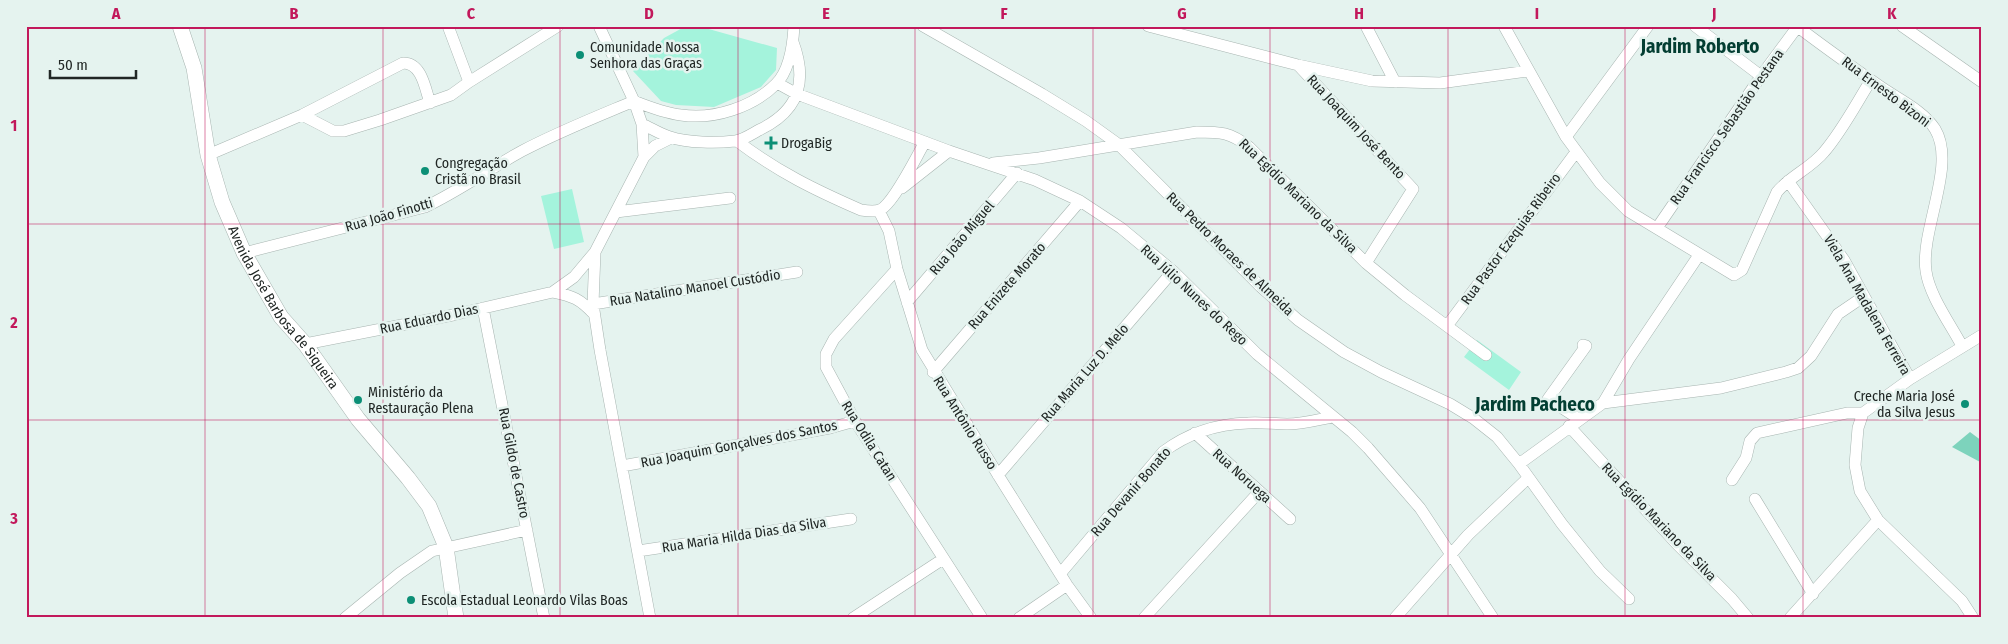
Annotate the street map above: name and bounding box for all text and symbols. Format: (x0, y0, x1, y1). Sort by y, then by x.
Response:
text: A (111, 4, 121, 23)
text: B (290, 4, 299, 23)
text: C (467, 4, 476, 23)
text: D (644, 4, 654, 23)
text: E (822, 4, 830, 23)
text: F (1000, 4, 1008, 23)
text: G (1177, 4, 1187, 23)
text: H (1354, 4, 1364, 23)
text: I (1535, 4, 1539, 23)
text: J (1711, 4, 1716, 23)
text: K (1887, 4, 1897, 23)
district label: Jardim Roberto (1639, 35, 1760, 58)
place label: Comunidade Nossa Senhora das Graças (590, 39, 702, 72)
street label: Rua Francisco Sebastião Pestana (1667, 46, 1787, 208)
scale bar (50, 48, 136, 80)
marker: Comunidade Nossa Senhora das Graças (574, 49, 586, 61)
street label: Rua Ernesto Bizoni (1838, 53, 1934, 131)
text: 50 m (58, 56, 88, 74)
street label: Rua Joaquim José Bento (1303, 71, 1409, 183)
text: 1 (11, 116, 17, 135)
place label: DrogaBig (781, 135, 832, 152)
street label: Rua Egídio Mariano da Silva (1235, 135, 1361, 257)
marker: DrogaBig (765, 137, 777, 149)
place label: Congregação Cristã no Brasil (435, 155, 521, 188)
marker: Congregação Cristã no Brasil (419, 165, 431, 177)
street label: Rua Pastor Ezequias Ribeiro (1458, 170, 1564, 308)
street label: Rua Pedro Moraes de Almeida (1163, 189, 1297, 320)
street label: Rua João Finotti (343, 194, 435, 236)
street label: Rua João Miguel (926, 197, 998, 279)
street label: Avenida José Barbosa de Siqueira (225, 223, 342, 392)
street label: Viela Ana Madalena Ferreira (1820, 232, 1914, 378)
street label: Rua Enizete Morato (965, 239, 1049, 333)
street label: Rua Júlio Nunes do Rego (1137, 241, 1251, 349)
street label: Rua Natalino Manoel Custódio (608, 266, 782, 310)
street label: Rua Eduardo Dias (378, 300, 480, 338)
text: 2 (9, 313, 18, 332)
street label: Rua Maria Luz D. Melo (1038, 320, 1132, 426)
street label: Rua Antônio Russo (929, 373, 1001, 473)
place label: Ministério da Restauração Plena (368, 384, 474, 417)
place label: Creche Maria José da Silva Jesus (1854, 388, 1955, 421)
district label: Jardim Pacheco (1474, 393, 1595, 416)
marker: Ministério da Restauração Plena (352, 394, 364, 406)
street label: Rua Odila Catan (838, 398, 900, 484)
marker: Creche Maria José da Silva Jesus (1959, 398, 1971, 410)
street label: Rua Gildo de Castro (495, 406, 533, 520)
street label: Rua Joaquim Gonçalves dos Santos (639, 417, 839, 471)
street label: Rua Devanir Bonato (1087, 444, 1175, 540)
street label: Rua Noruega (1209, 445, 1275, 507)
street label: Rua Egídio Mariano da Silva (1598, 459, 1720, 585)
text: 3 (9, 509, 18, 528)
street label: Rua Maria Hilda Dias da Silva (661, 514, 827, 556)
place label: Escola Estadual Leonardo Vilas Boas (421, 592, 628, 609)
marker: Escola Estadual Leonardo Vilas Boas (405, 594, 417, 606)

